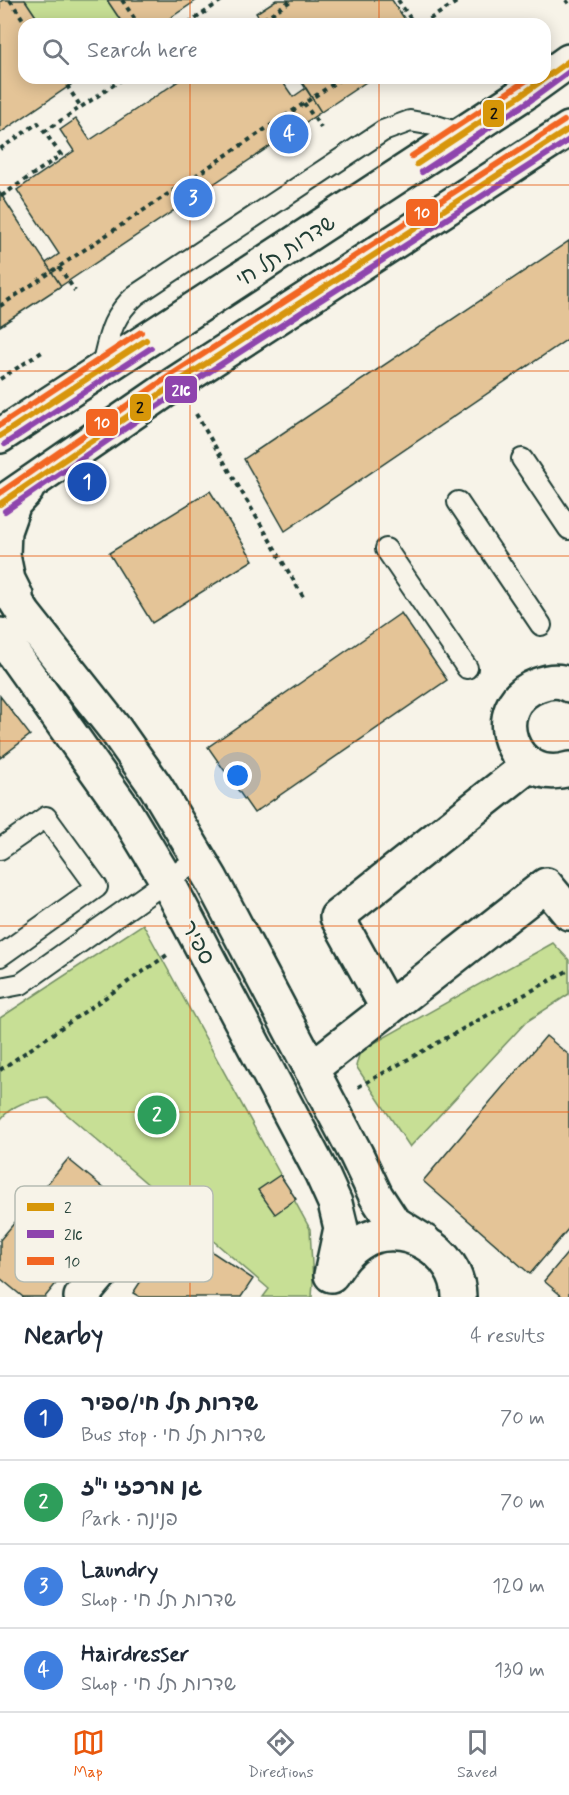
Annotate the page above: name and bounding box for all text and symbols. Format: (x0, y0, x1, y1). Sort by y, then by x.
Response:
search box (18, 18, 551, 84)
icon: search (39, 35, 72, 68)
text: Search here (87, 37, 198, 65)
line badge: 2 (482, 99, 505, 128)
text: 2 (490, 104, 498, 125)
pin: 4 (270, 112, 308, 156)
pin: 3 (174, 176, 212, 220)
line badge: 10 (405, 198, 439, 227)
text: 10 (414, 203, 430, 224)
street label: שדרות תל חי (231, 209, 341, 294)
line badge: 2א (164, 375, 198, 404)
text: 2א (171, 381, 191, 402)
line badge: 2 (129, 393, 152, 422)
text: 2 (136, 398, 144, 419)
line badge: 10 (85, 408, 119, 437)
text: 10 (94, 413, 110, 434)
pin: 1 (68, 460, 106, 504)
your location (223, 761, 252, 790)
street label: ספיר (174, 916, 220, 970)
pin: 2 (138, 1092, 176, 1138)
legend (15, 1186, 213, 1282)
text: 2 (64, 1198, 72, 1219)
text: 2א (64, 1225, 83, 1246)
text: 10 (64, 1252, 80, 1273)
text: Nearby (24, 1319, 103, 1353)
text: 4 results (470, 1323, 545, 1350)
text: שדרות תל חי/ספיר (81, 1390, 258, 1418)
text: 1 (39, 1405, 48, 1432)
text: 70 m (500, 1405, 545, 1432)
text: Bus stop · שדרות תל חי (81, 1422, 266, 1449)
text: גן מרכזי י"ז (81, 1474, 202, 1502)
text: 2 (39, 1489, 48, 1516)
text: 70 m (500, 1489, 545, 1516)
text: Park · פנינה (81, 1506, 178, 1533)
text: Laundry (81, 1557, 158, 1585)
text: 3 (39, 1573, 48, 1600)
text: 120 m (492, 1573, 545, 1600)
text: Shop · שדרות תל חי (81, 1587, 236, 1614)
text: Hairdresser (81, 1641, 189, 1669)
text: 4 (38, 1657, 49, 1684)
text: 130 m (494, 1657, 545, 1684)
text: Shop · שדרות תל חי (81, 1671, 236, 1698)
tab: Map (72, 1726, 105, 1783)
tab: Directions (248, 1726, 314, 1783)
tab: Saved (457, 1726, 497, 1783)

